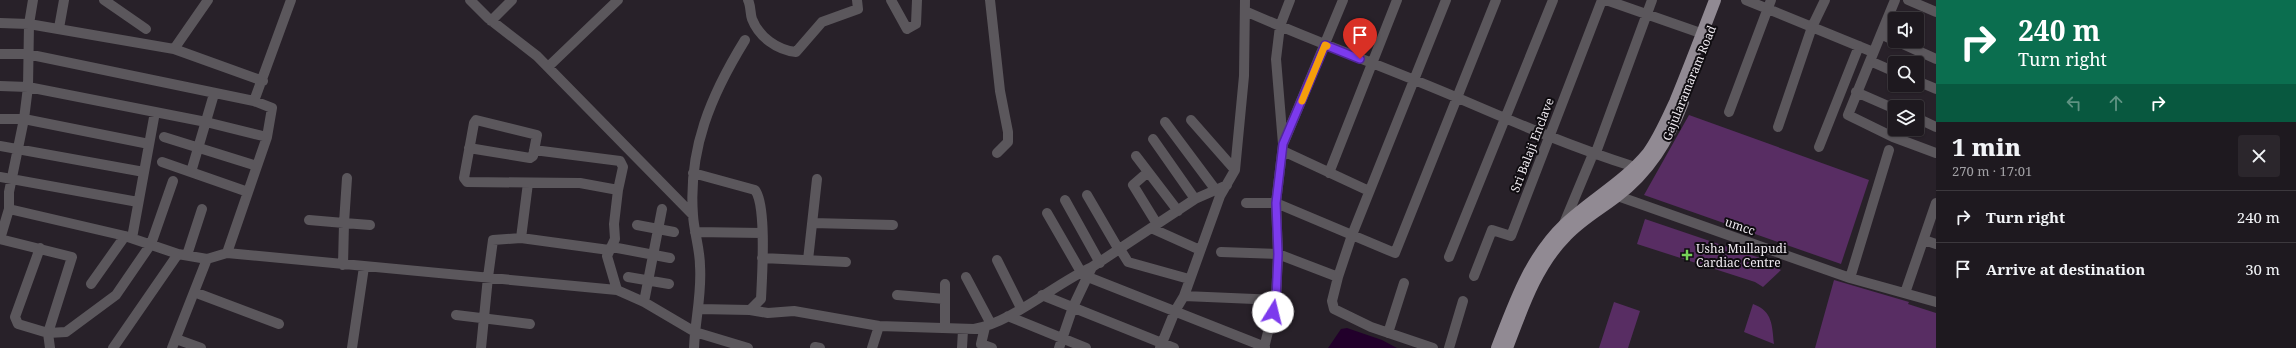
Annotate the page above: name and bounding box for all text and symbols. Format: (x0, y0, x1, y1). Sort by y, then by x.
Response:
text: 240 m (2018, 11, 2100, 49)
map controls (1888, 12, 1924, 136)
button: sound (1888, 12, 1924, 48)
icon: right (1952, 16, 2004, 68)
pin (1343, 18, 1377, 59)
street label: Gajularamaram Road (1658, 22, 1720, 143)
icon: arrive (1349, 24, 1371, 46)
text: Turn right (2018, 47, 2107, 71)
button: search (1888, 56, 1924, 92)
icon: left (2063, 92, 2085, 114)
icon: ahead (2105, 92, 2127, 114)
icon: right (2147, 92, 2169, 114)
street label: Sri Balaji Enclave (1506, 95, 1558, 195)
button: layers (1888, 100, 1924, 136)
text: 1 min (1952, 130, 2021, 163)
button: close (2238, 135, 2280, 177)
text: 270 m · 17:01 (1952, 162, 2032, 180)
icon: right (1952, 206, 1974, 228)
text: Turn right (1986, 207, 2065, 227)
text: 240 m (2237, 207, 2280, 227)
street label: umcc (1723, 213, 1757, 239)
place label: Usha Mullapudi Cardiac Centre (1696, 240, 1787, 271)
marker: Usha Mullapudi Cardiac Centre (1681, 249, 1693, 261)
icon: arrive (1952, 258, 1974, 280)
text: Arrive at destination (1986, 259, 2145, 279)
text: 30 m (2245, 259, 2280, 279)
position arrow (1252, 291, 1294, 333)

